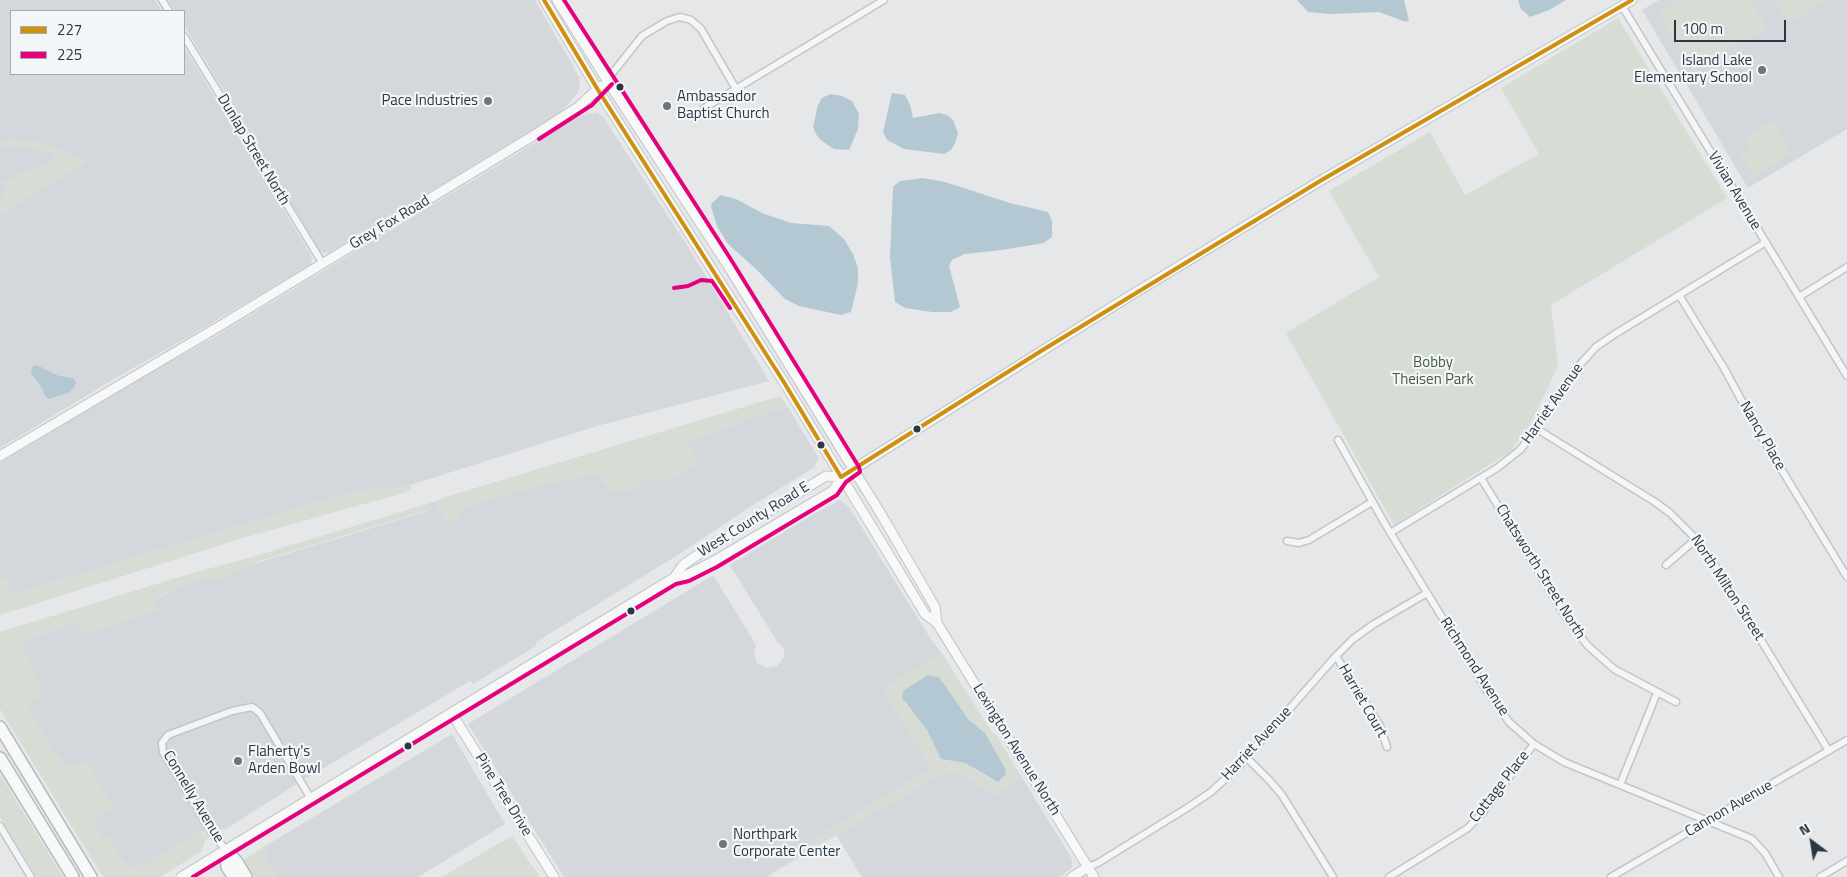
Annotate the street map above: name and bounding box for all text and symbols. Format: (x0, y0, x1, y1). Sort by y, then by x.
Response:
legend (10, 10, 185, 75)
scale bar (1677, 10, 1790, 42)
text: 100 m (1682, 17, 1723, 40)
text: 227 (57, 18, 82, 41)
text: 225 (57, 43, 82, 66)
place label: Island Lake Elementary School (1634, 52, 1752, 87)
marker: Island Lake Elementary School (1756, 64, 1768, 76)
unlabelled marker (615, 82, 625, 92)
place label: Ambassador Baptist Church (677, 88, 770, 123)
street label: Dunlap Street North (213, 91, 293, 209)
place label: Pace Industries (381, 92, 478, 110)
marker: Pace Industries (482, 95, 494, 107)
marker: Ambassador Baptist Church (661, 100, 673, 112)
street label: Vivian Avenue (1704, 149, 1764, 233)
street label: Grey Fox Road (347, 192, 433, 254)
park label: Bobby Theisen Park (1392, 354, 1474, 389)
street label: Harriet Avenue (1519, 360, 1587, 448)
street label: Nancy Place (1735, 398, 1789, 474)
unlabelled marker (912, 424, 922, 434)
unlabelled marker (816, 440, 826, 450)
street label: West County Road E (695, 478, 813, 562)
street label: Chatsworth Street North (1491, 501, 1589, 643)
street label: North Milton Street (1686, 532, 1768, 644)
unlabelled marker (626, 606, 636, 616)
street label: Richmond Avenue (1435, 614, 1513, 720)
street label: Harriet Court (1334, 661, 1390, 741)
street label: Lexington Avenue North (968, 681, 1064, 819)
street label: Harriet Avenue (1218, 703, 1296, 785)
unlabelled marker (403, 741, 413, 751)
place label: Flaherty's Arden Bowl (248, 743, 321, 778)
street label: Cottage Place (1466, 747, 1534, 827)
street label: Connelly Avenue (159, 748, 227, 846)
street label: Pine Tree Drive (470, 750, 536, 840)
marker: Flaherty's Arden Bowl (232, 755, 244, 767)
street label: Cannon Avenue (1682, 777, 1776, 841)
north arrow (1787, 817, 1837, 867)
text: N (1794, 817, 1814, 840)
place label: Northpark Corporate Center (733, 826, 840, 861)
marker: Northpark Corporate Center (717, 838, 729, 850)

